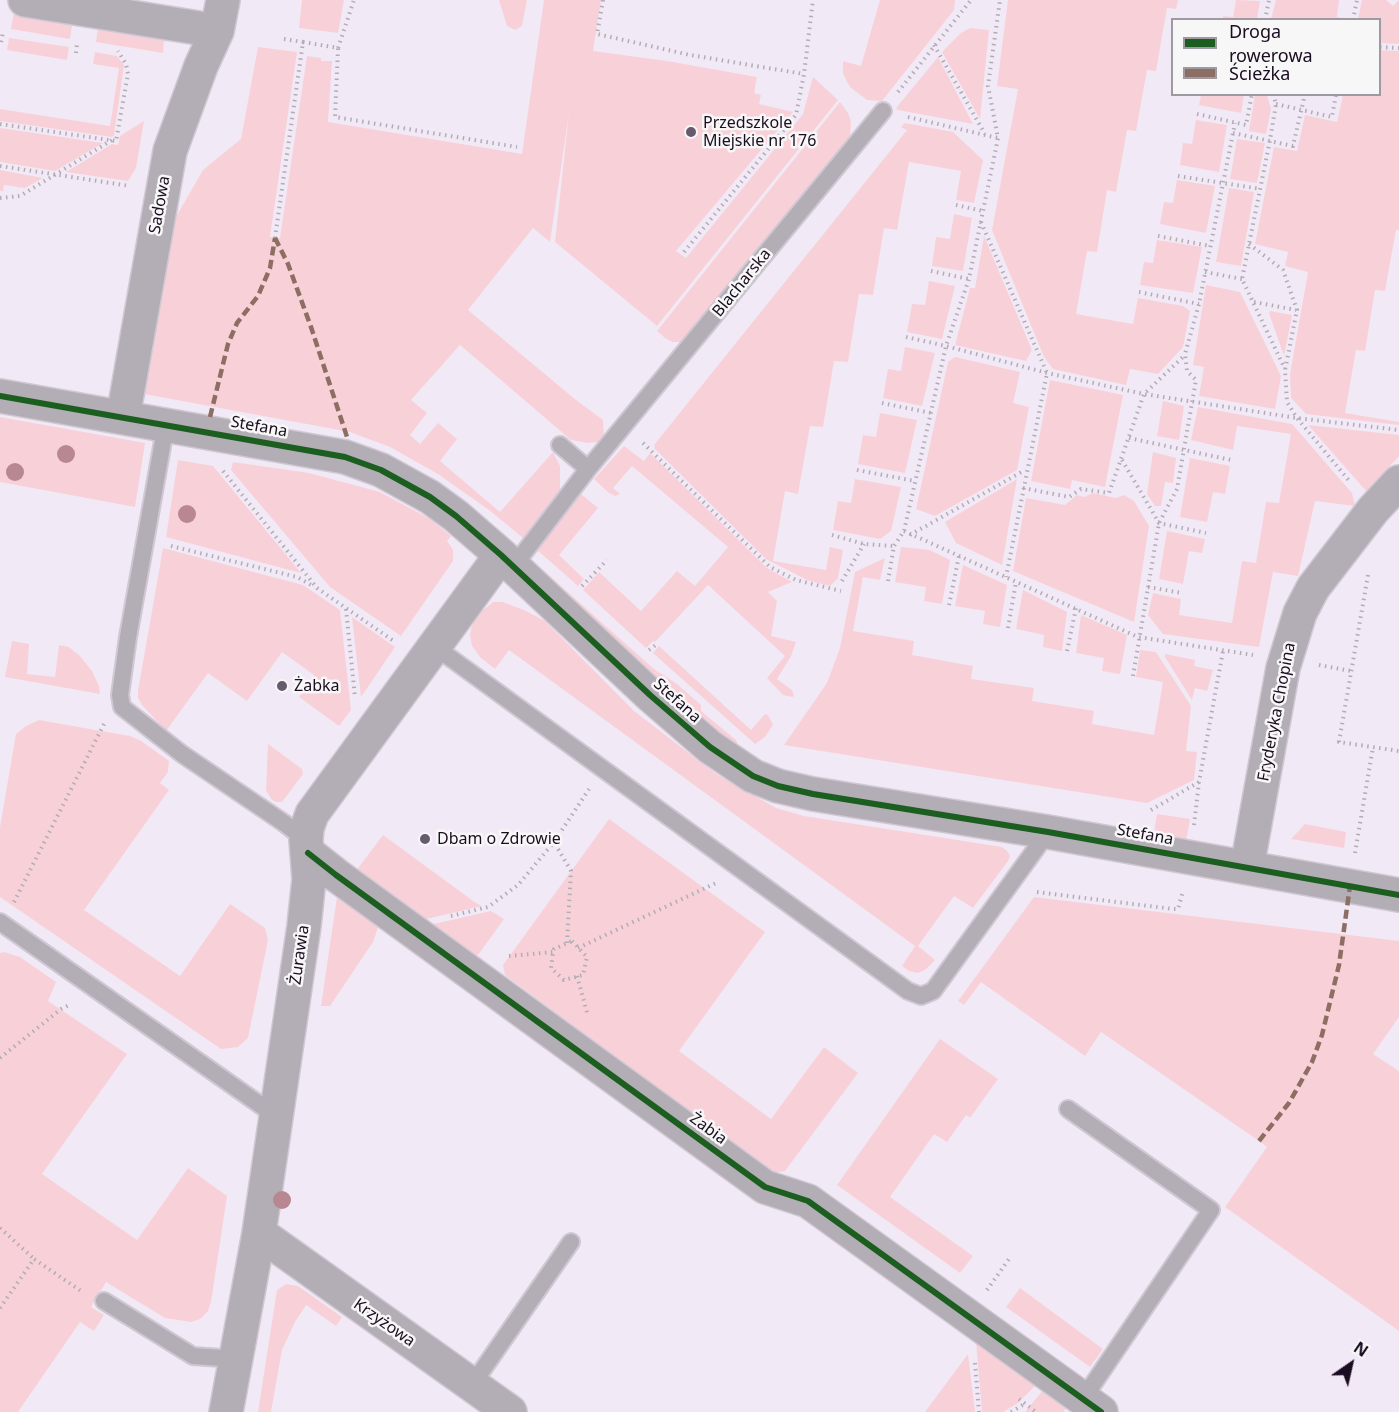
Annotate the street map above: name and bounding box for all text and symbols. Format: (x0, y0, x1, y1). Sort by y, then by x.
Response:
legend (1171, 18, 1381, 96)
text: Droga rowerowa (1229, 19, 1313, 67)
text: Ścieżka (1229, 61, 1290, 85)
place label: Przedszkole Miejskie nr 176 (703, 113, 816, 151)
marker: Przedszkole Miejskie nr 176 (684, 125, 698, 139)
street label: Sadowa (145, 175, 175, 235)
street label: Blacharska (709, 245, 775, 321)
street label: Stefana (229, 413, 289, 441)
street label: Fryderyka Chopina (1254, 641, 1300, 783)
street label: Stefana (649, 675, 705, 727)
place label: Żabka (294, 676, 339, 696)
marker: Żabka (275, 679, 289, 693)
street label: Stefana (1115, 821, 1175, 849)
place label: Dbam o Zdrowie (437, 829, 561, 849)
marker: Dbam o Zdrowie (418, 832, 432, 846)
street label: Żurawia (286, 924, 314, 986)
street label: Żabia (686, 1109, 730, 1149)
street label: Krzyżowa (350, 1295, 418, 1351)
north arrow (1321, 1334, 1381, 1394)
text: N (1350, 1336, 1373, 1362)

